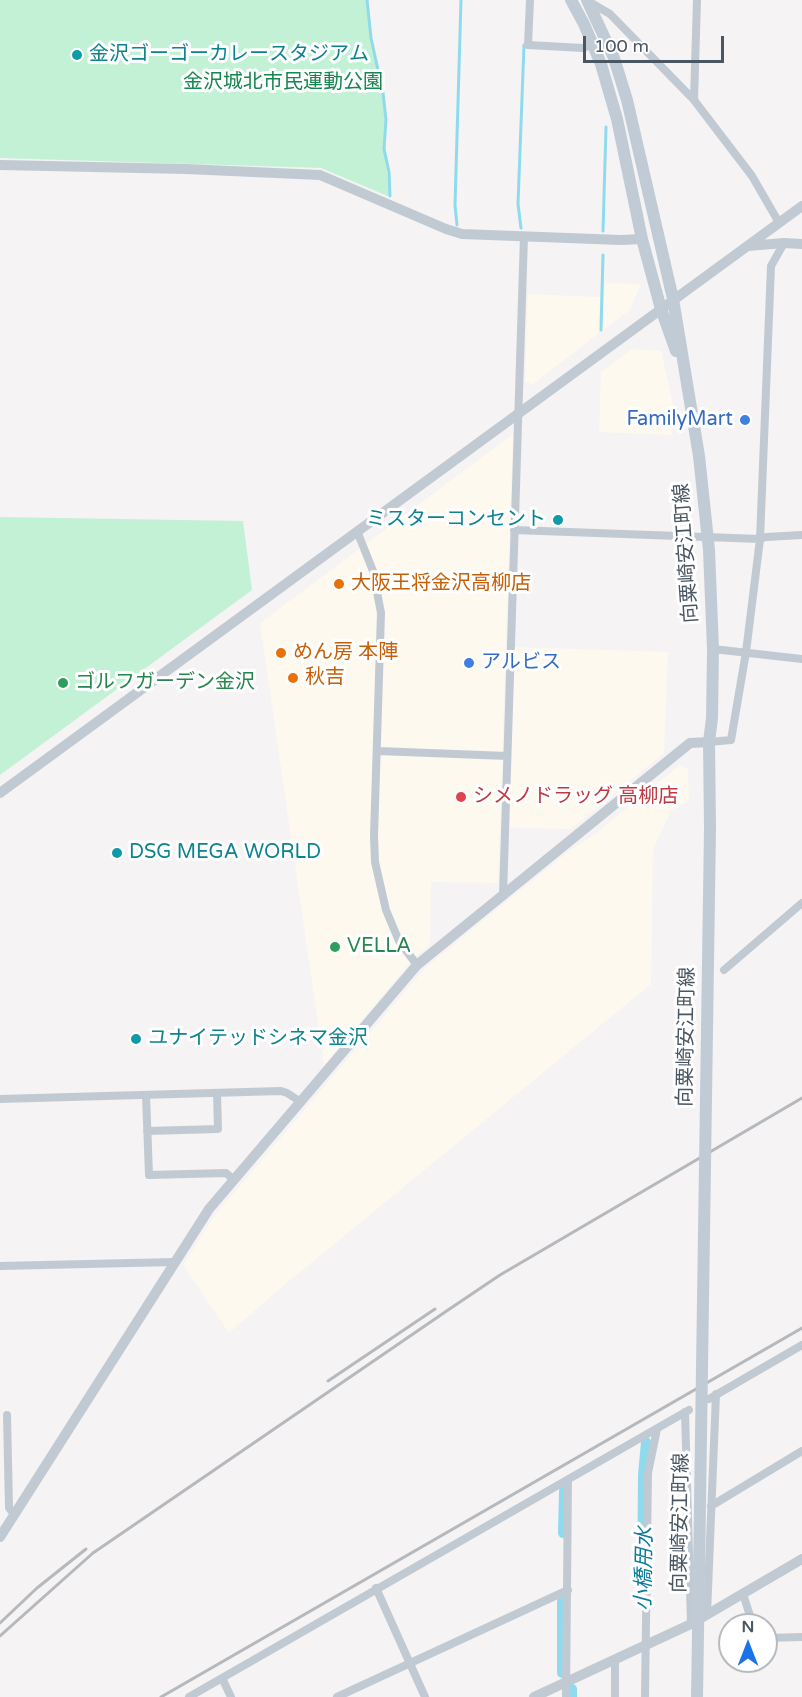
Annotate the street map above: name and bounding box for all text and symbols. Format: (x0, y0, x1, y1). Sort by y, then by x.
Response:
scale bar (586, 24, 727, 62)
text: 100 m (594, 35, 649, 57)
place label: 金沢ゴーゴーカレースタジアム (89, 43, 369, 67)
marker: 金沢ゴーゴーカレースタジアム (70, 48, 84, 62)
park label: 金沢城北市民運動公園 (183, 71, 383, 95)
place label: FamilyMart (626, 408, 733, 432)
marker: FamilyMart (738, 413, 752, 427)
street label: 向粟崎安江町線 (670, 482, 704, 624)
place label: ミスターコンセント (366, 508, 546, 532)
marker: ミスターコンセント (551, 513, 565, 527)
place label: 大阪王将金沢高柳店 (351, 572, 531, 596)
marker: 大阪王将金沢高柳店 (332, 577, 346, 591)
place label: めん房 本陣 (293, 641, 398, 665)
marker: めん房 本陣 (274, 646, 288, 660)
place label: アルビス (481, 651, 561, 675)
marker: アルビス (462, 656, 476, 670)
place label: 秋吉 (305, 666, 345, 690)
place label: ゴルフガーデン金沢 (75, 671, 255, 695)
marker: 秋吉 (286, 671, 300, 685)
marker: ゴルフガーデン金沢 (56, 676, 70, 690)
place label: シメノドラッグ 高柳店 (473, 785, 678, 809)
marker: シメノドラッグ 高柳店 (454, 790, 468, 804)
place label: DSG MEGA WORLD (129, 841, 321, 865)
marker: DSG MEGA WORLD (110, 846, 124, 860)
place label: VELLA (347, 935, 411, 959)
marker: VELLA (328, 940, 342, 954)
street label: 向粟崎安江町線 (674, 967, 700, 1107)
place label: ユナイテッドシネマ金沢 (148, 1027, 368, 1051)
marker: ユナイテッドシネマ金沢 (129, 1032, 143, 1046)
street label: 向粟崎安江町線 (668, 1453, 694, 1593)
water label: 小橋用水 (632, 1527, 658, 1611)
north arrow (718, 1613, 778, 1673)
text: N (742, 1617, 754, 1637)

